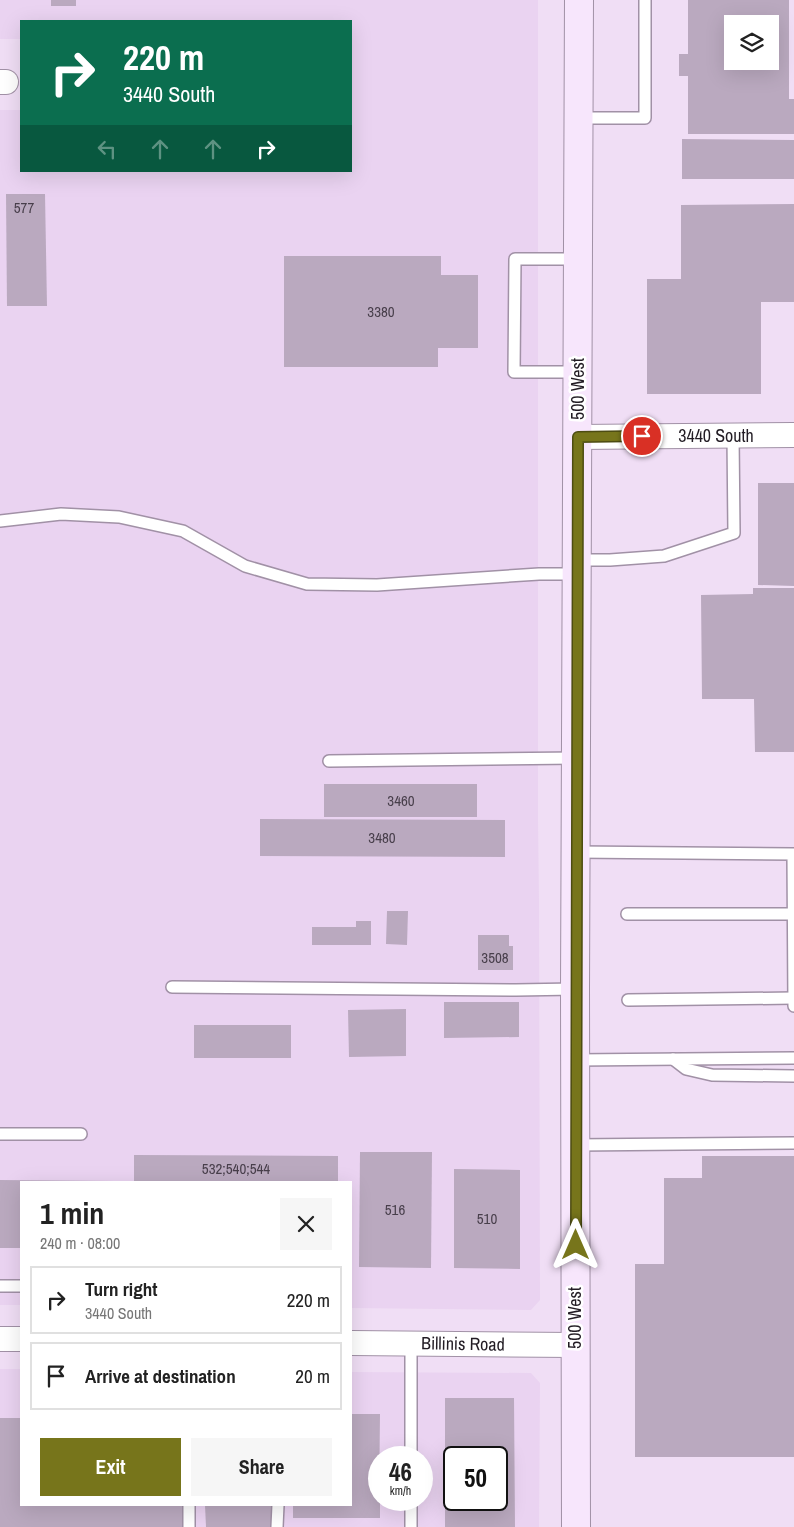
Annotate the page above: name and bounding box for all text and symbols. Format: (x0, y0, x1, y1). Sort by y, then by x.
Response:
map controls (724, 15, 779, 70)
button: layers (724, 15, 779, 70)
text: 220 m (123, 34, 204, 81)
icon: right (40, 40, 105, 105)
text: 3440 South (123, 79, 215, 109)
icon: left (93, 135, 121, 163)
icon: ahead (146, 135, 174, 163)
icon: ahead (199, 135, 227, 163)
icon: right (252, 135, 280, 163)
house number: 577 (14, 197, 34, 218)
house number: 3380 (367, 301, 395, 322)
street label: 500 West (565, 358, 590, 420)
pin (621, 415, 663, 457)
icon: arrive (628, 422, 656, 450)
street label: 3440 South (678, 423, 754, 448)
house number: 3460 (387, 790, 415, 811)
house number: 3480 (368, 827, 396, 848)
house number: 3508 (481, 947, 509, 968)
house number: 532;540;544 (202, 1158, 270, 1179)
text: 1 min (40, 1193, 104, 1233)
button: close (280, 1198, 332, 1250)
house number: 516 (385, 1199, 405, 1220)
house number: 510 (477, 1208, 497, 1229)
position arrow (549, 1218, 601, 1270)
text: 240 m · 08:00 (40, 1232, 120, 1254)
text: Turn right (85, 1276, 157, 1302)
icon: right (42, 1286, 70, 1314)
text: 220 m (287, 1287, 330, 1313)
street label: 500 West (562, 1287, 587, 1349)
text: 3440 South (85, 1302, 152, 1324)
street label: Billinis Road (421, 1330, 505, 1357)
icon: arrive (42, 1362, 70, 1390)
text: Arrive at destination (85, 1363, 236, 1389)
text: 20 m (295, 1363, 330, 1389)
button: Exit (40, 1438, 181, 1496)
button: Share (191, 1438, 332, 1496)
speed limit sign: 50 (443, 1446, 508, 1511)
text: 46 (389, 1455, 412, 1489)
text: km/h (390, 1483, 411, 1499)

